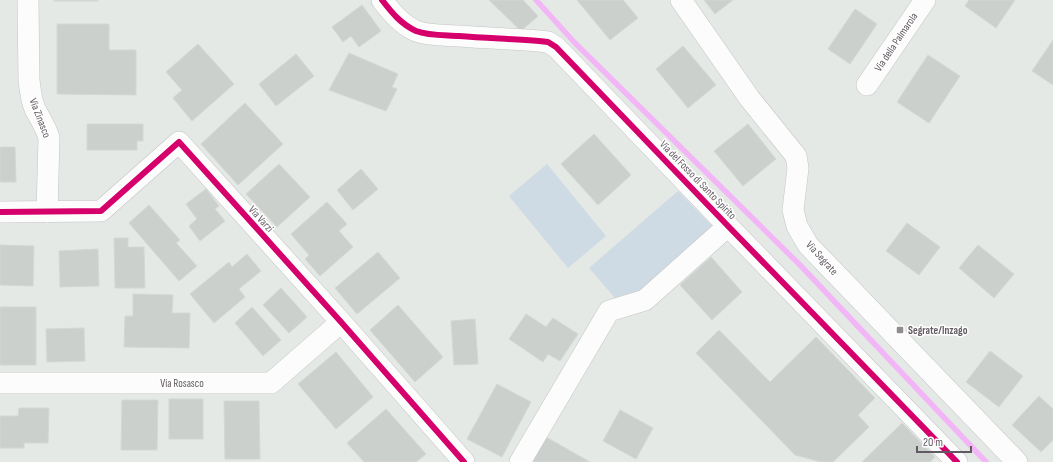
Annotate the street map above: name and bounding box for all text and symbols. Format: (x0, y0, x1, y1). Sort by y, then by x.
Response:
street label: Via della Palmarola (872, 10, 920, 74)
street label: Via Zinasco (27, 96, 54, 140)
street label: Via del Fosso di Santo Spirito (657, 138, 739, 222)
street label: Via Varzi (246, 203, 276, 235)
street label: Via Segrate (803, 238, 841, 278)
place label: Segrate/Inzago (908, 324, 968, 337)
marker: Segrate/Inzago (895, 325, 905, 335)
street label: Via Rosasco (160, 377, 204, 390)
scale bar (917, 428, 971, 454)
text: 20 m (923, 435, 943, 450)

